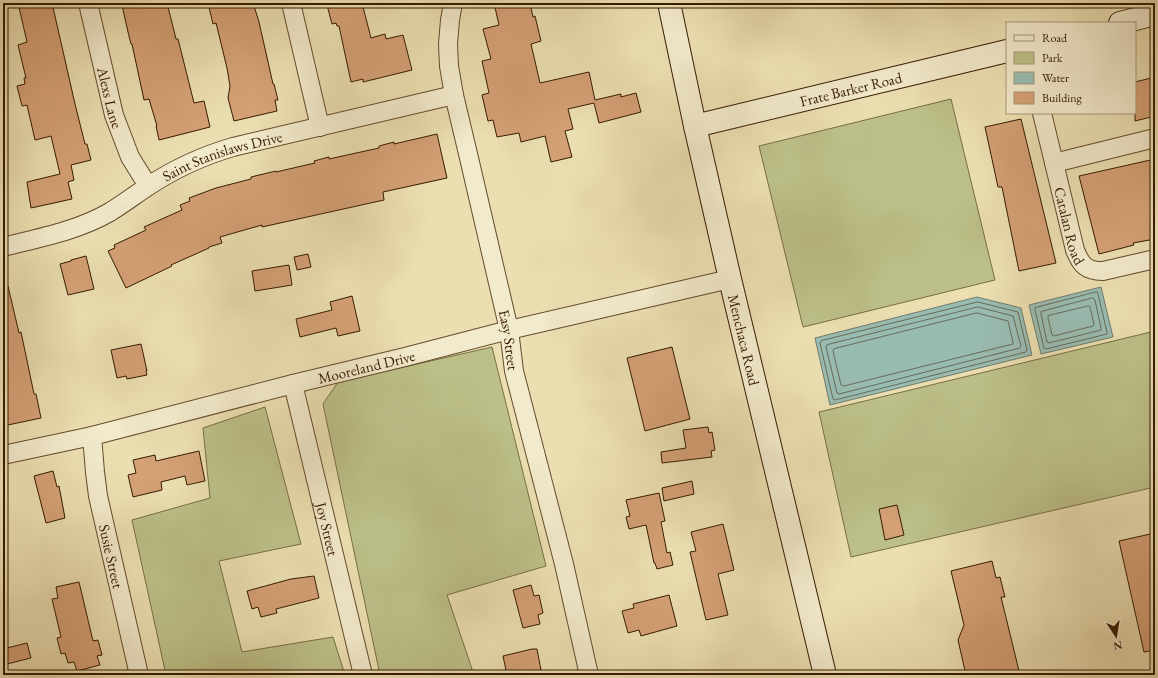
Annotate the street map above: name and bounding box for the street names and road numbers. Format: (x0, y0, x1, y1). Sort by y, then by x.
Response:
street label: Alexs Lane (93, 64, 128, 131)
street label: Frate Barker Road (798, 67, 904, 110)
street label: Saint Stanislaws Drive (159, 126, 284, 185)
street label: Catalan Road (1051, 185, 1090, 268)
street label: Menchaca Road (724, 292, 765, 388)
street label: Easy Street (495, 308, 523, 372)
street label: Mooreland Drive (316, 345, 417, 387)
street label: Joy Street (312, 498, 344, 558)
street label: Susie Street (95, 522, 128, 590)

